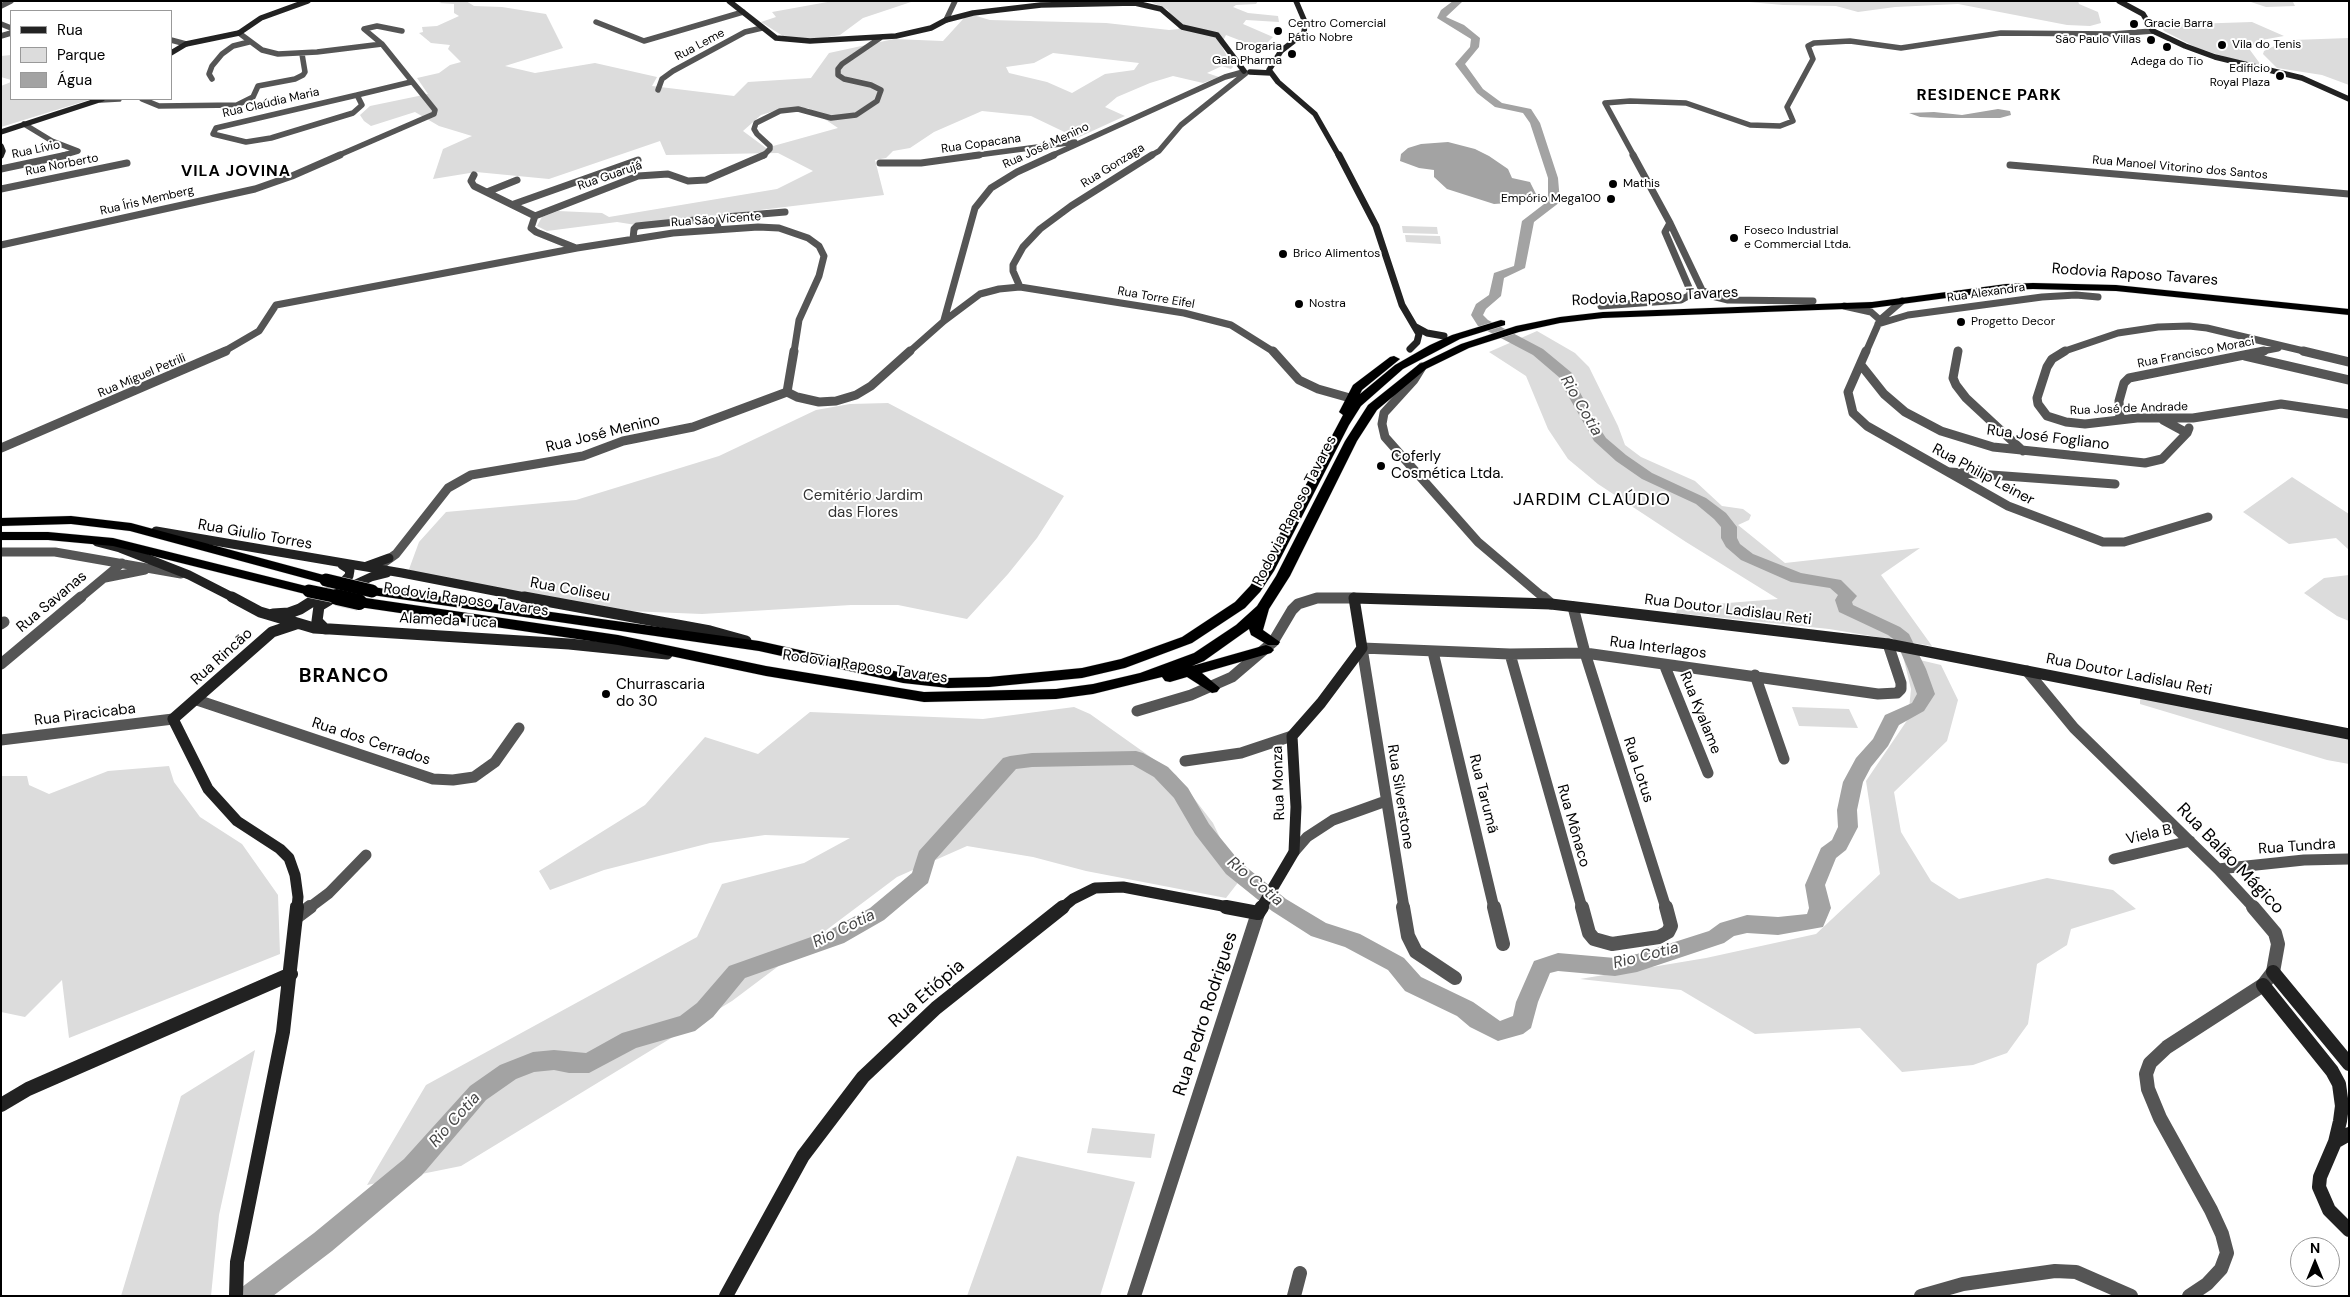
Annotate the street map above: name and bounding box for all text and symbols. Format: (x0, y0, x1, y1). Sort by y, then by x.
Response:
legend (10, 10, 172, 100)
place label: Centro Comercial Pátio Nobre (1288, 17, 1386, 45)
place label: Gracie Barra (2144, 17, 2213, 31)
marker: Gracie Barra (2128, 18, 2140, 30)
text: Rua (57, 20, 83, 40)
marker: Centro Comercial Pátio Nobre (1272, 25, 1284, 37)
street label: Rua Leme (673, 26, 727, 64)
place label: São Paulo Villas (2055, 33, 2141, 47)
marker: São Paulo Villas (2145, 34, 2157, 46)
place label: Vila do Tenis (2232, 38, 2301, 52)
marker: Vila do Tenis (2216, 39, 2228, 51)
place label: Drogaria Gala Pharma (1212, 40, 1282, 68)
marker: Adega do Tio (2161, 41, 2173, 53)
text: Parque (57, 45, 105, 65)
marker: Drogaria Gala Pharma (1286, 48, 1298, 60)
place label: Adega do Tio (2131, 55, 2203, 69)
place label: Edificio Royal Plaza (2210, 62, 2270, 90)
text: Água (57, 70, 92, 90)
marker: Edificio Royal Plaza (2274, 70, 2286, 82)
street label: Rua Claúdia Maria (221, 85, 321, 121)
district label: RESIDENCE PARK (1915, 86, 2063, 106)
street label: Rua José Menino (1001, 120, 1091, 172)
street label: Rua Copacana (940, 131, 1022, 157)
street label: Rua Lívio (11, 138, 61, 162)
street label: Rua Gonzaga (1079, 141, 1147, 191)
street label: Rua Norberto (24, 151, 100, 179)
street label: Rua Manoel Vitorino dos Santos (2092, 153, 2268, 183)
street label: Rua Guarujá (576, 158, 644, 194)
district label: VILA JOVINA (180, 162, 292, 182)
place label: Mathis (1623, 177, 1660, 191)
marker: Mathis (1607, 178, 1619, 190)
street label: Rua Íris Memberg (99, 183, 195, 219)
place label: Empório Mega100 (1501, 192, 1601, 206)
marker: Empório Mega100 (1605, 193, 1617, 205)
street label: Rua São Vicente (670, 210, 762, 230)
place label: Foseco Industrial e Commercial Ltda. (1744, 224, 1851, 252)
marker: Foseco Industrial e Commercial Ltda. (1728, 232, 1740, 244)
place label: Brico Alimentos (1293, 247, 1380, 261)
marker: Brico Alimentos (1277, 248, 1289, 260)
street label: Rodovia Raposo Tavares (2051, 260, 2219, 290)
street label: Rua Alexandra (1946, 280, 2026, 306)
street label: Rua Torre Eifel (1116, 284, 1196, 312)
street label: Rodovia Raposo Tavares (1571, 284, 1739, 310)
place label: Nostra (1309, 297, 1346, 311)
marker: Nostra (1293, 298, 1305, 310)
place label: Progetto Decor (1971, 315, 2055, 329)
marker: Progetto Decor (1955, 316, 1967, 328)
street label: Rua Francisco Moraci (2136, 335, 2256, 371)
street label: Rua Miguel Petrili (96, 351, 188, 401)
water label: Rio Cotia (1556, 372, 1606, 440)
street label: Rua José de Andrade (2070, 400, 2188, 418)
street label: Rua José Menino (544, 411, 662, 457)
street label: Rua José Fogliano (1986, 422, 2110, 454)
street label: Rodovia Raposo Tavares (1249, 433, 1341, 589)
street label: Rua Philip Leiner (1929, 440, 2037, 510)
place label: Coferly Cosmética Ltda. (1391, 448, 1503, 483)
marker: Coferly Cosmética Ltda. (1375, 460, 1387, 472)
park label: Cemitério Jardim das Flores (803, 487, 923, 522)
district label: JARDIM CLAÚDIO (1511, 489, 1673, 511)
street label: Rua Giulio Torres (196, 516, 314, 554)
street label: Rua Savanas (13, 567, 91, 637)
street label: Rua Coliseu (529, 574, 611, 606)
street label: Rodovia Raposo Tavares (382, 579, 550, 621)
street label: Rua Doutor Ladislau Reti (1643, 591, 1813, 629)
street label: Alameda Tuca (399, 609, 497, 633)
street label: Rua Rincão (188, 625, 256, 689)
street label: Rua Interlagos (1609, 633, 1707, 663)
street label: Rodovia Raposo Tavares (781, 646, 949, 688)
street label: Rua Doutor Ladislau Reti (2045, 650, 2213, 700)
district label: BRANCO (298, 665, 390, 689)
street label: Rua Kyalame (1675, 669, 1725, 757)
place label: Churrascaria do 30 (616, 676, 705, 711)
marker: Churrascaria do 30 (600, 688, 612, 700)
street label: Rua Piracicaba (33, 700, 137, 730)
street label: Rua dos Cerrados (309, 714, 433, 770)
street label: Rua Lotus (1619, 735, 1657, 805)
street label: Rua Silverstone (1383, 743, 1417, 851)
street label: Rua Monza (1269, 745, 1289, 821)
street label: Rua Tarumã (1464, 753, 1502, 835)
street label: Rua Mônaco (1553, 782, 1593, 870)
street label: Rua Balão Mágico (2172, 799, 2288, 919)
street label: Viela B (2124, 821, 2174, 849)
street label: Rua Tundra (2258, 835, 2336, 859)
water label: Rio Cotia (1223, 853, 1287, 911)
water label: Rio Cotia (810, 906, 878, 952)
street label: Rua Pedro Rodrigues (1169, 929, 1243, 1099)
water label: Rio Cotia (1611, 939, 1681, 973)
street label: Rua Etiópia (885, 955, 969, 1033)
water label: Rio Cotia (425, 1089, 485, 1151)
north arrow (2290, 1237, 2340, 1287)
text: N (2310, 1239, 2320, 1257)

